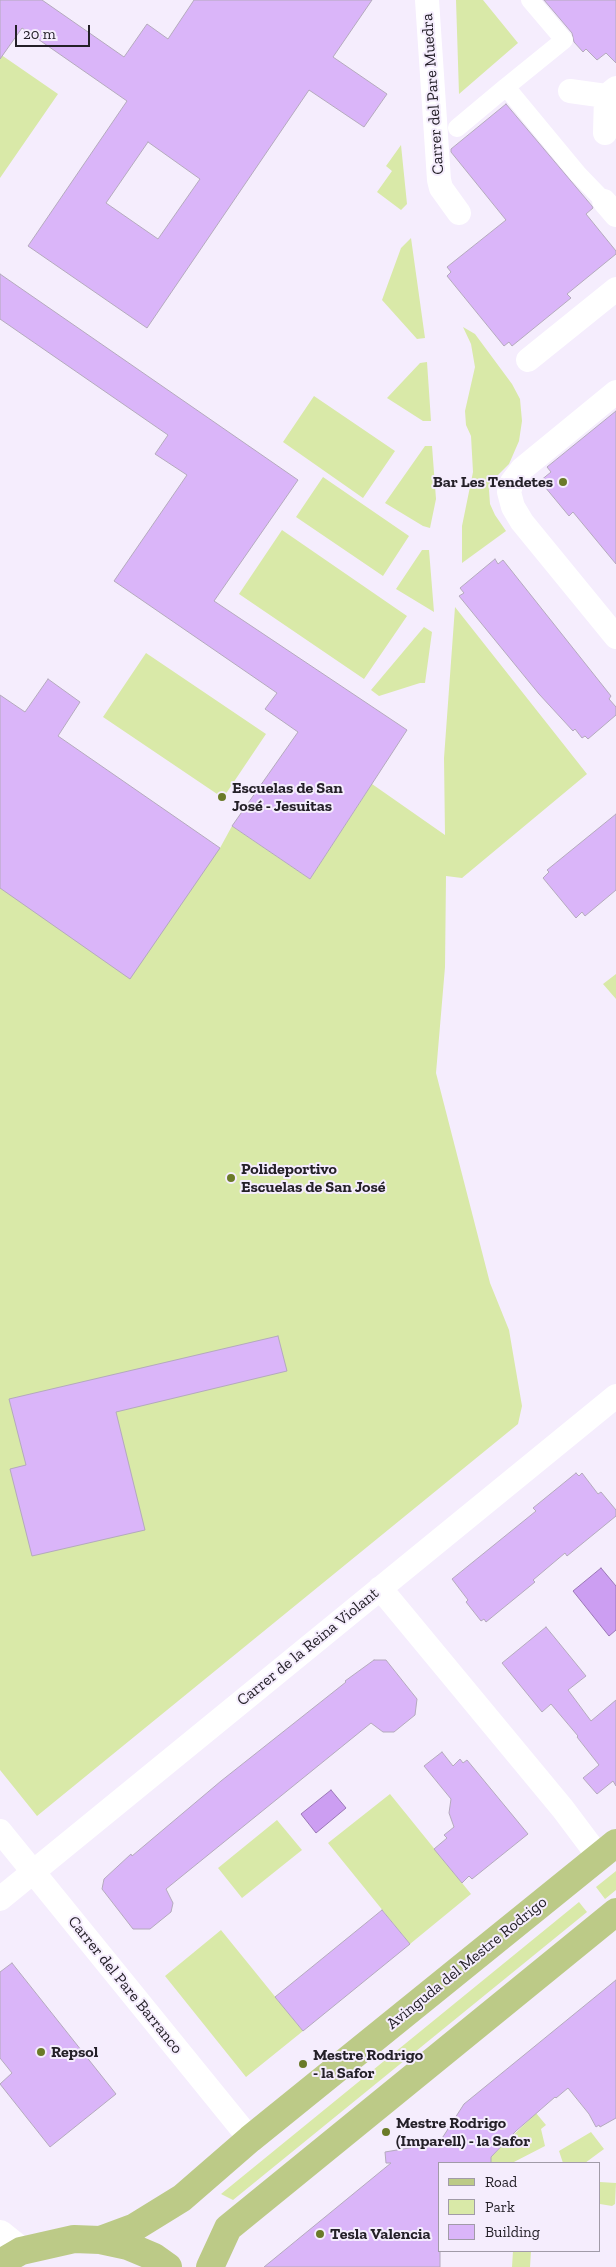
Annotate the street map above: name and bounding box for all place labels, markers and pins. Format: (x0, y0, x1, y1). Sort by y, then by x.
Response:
place label: Bar Les Tendetes (433, 472, 553, 492)
marker: Bar Les Tendetes (557, 476, 569, 488)
place label: Escuelas de San José - Jesuitas (232, 778, 343, 816)
marker: Escuelas de San José - Jesuitas (216, 791, 228, 803)
place label: Polideportivo Escuelas de San José (241, 1159, 386, 1197)
marker: Polideportivo Escuelas de San José (225, 1172, 237, 1184)
place label: Repsol (51, 2042, 98, 2062)
place label: Mestre Rodrigo - la Safor (313, 2045, 423, 2083)
marker: Repsol (35, 2046, 47, 2058)
marker: Mestre Rodrigo - la Safor (297, 2058, 309, 2070)
place label: Mestre Rodrigo (Imparell) - la Safor (396, 2113, 530, 2151)
marker: Mestre Rodrigo (Imparell) - la Safor (380, 2126, 392, 2138)
place label: Tesla Valencia (330, 2224, 431, 2244)
marker: Tesla Valencia (314, 2228, 326, 2240)

